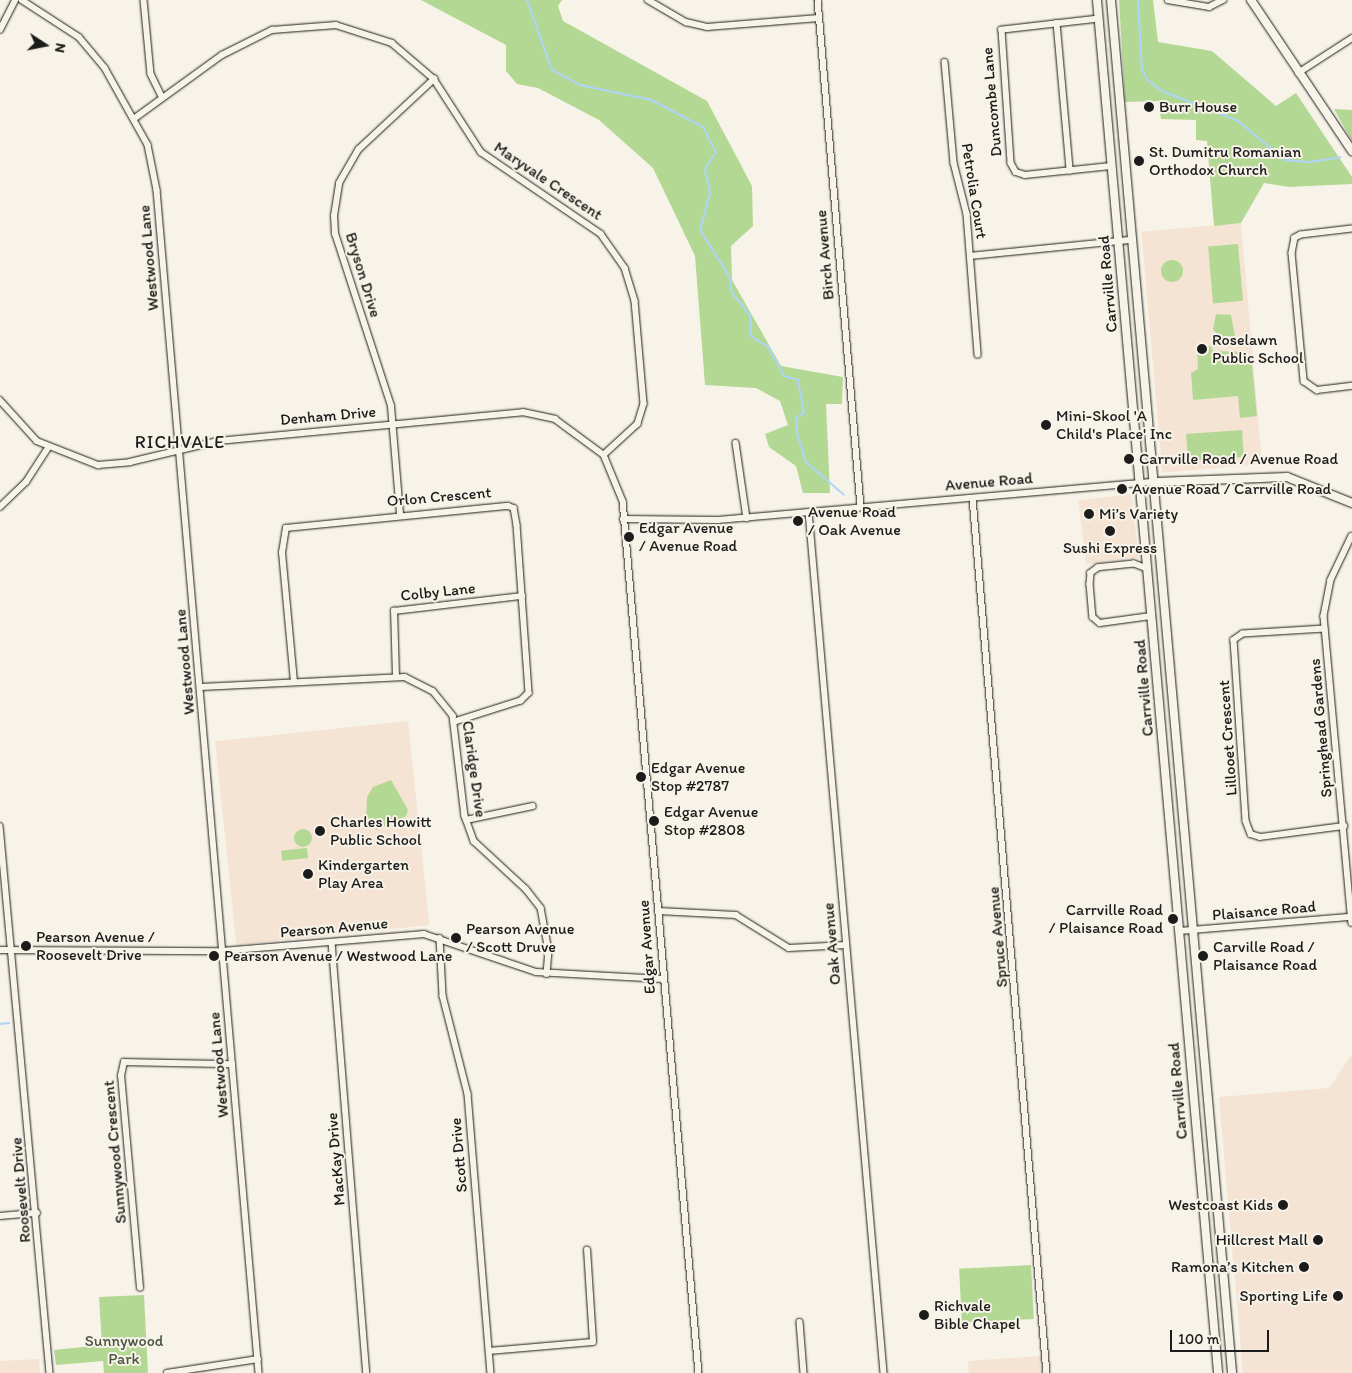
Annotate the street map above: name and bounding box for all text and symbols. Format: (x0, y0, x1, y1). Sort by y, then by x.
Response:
north arrow (20, 20, 70, 70)
text: N (51, 42, 69, 54)
street label: Duncombe Lane (978, 46, 1006, 158)
place label: Burr House (1159, 97, 1237, 117)
marker: Burr House (1143, 101, 1155, 113)
street label: Maryvale Crescent (490, 137, 606, 225)
street label: Petrolia Court (957, 142, 991, 240)
place label: St. Dumitru Romanian Orthodox Church (1149, 142, 1302, 180)
marker: St. Dumitru Romanian Orthodox Church (1133, 155, 1145, 167)
street label: Westwood Lane (135, 204, 163, 312)
street label: Birch Avenue (812, 209, 838, 301)
street label: Bryson Drive (341, 230, 385, 320)
street label: Carrville Road (1094, 235, 1122, 333)
place label: Roselawn Public School (1212, 330, 1304, 368)
marker: Roselawn Public School (1196, 343, 1208, 355)
street label: Denham Drive (279, 402, 377, 430)
place label: Mini-Skool 'A Child's Place' Inc (1056, 406, 1172, 444)
marker: Mini-Skool 'A Child's Place' Inc (1040, 419, 1052, 431)
district label: RICHVALE (134, 431, 226, 453)
place label: Carrville Road / Avenue Road (1139, 449, 1338, 469)
marker: Carrville Road / Avenue Road (1123, 453, 1135, 465)
street label: Avenue Road (944, 469, 1034, 495)
place label: Avenue Road / Carrville Road (1132, 479, 1331, 499)
street label: Orlon Crescent (386, 483, 492, 511)
marker: Avenue Road / Carrville Road (1116, 483, 1128, 495)
place label: Avenue Road / Oak Avenue (808, 502, 900, 540)
place label: Mi’s Variety (1099, 504, 1178, 524)
marker: Mi’s Variety (1083, 508, 1095, 520)
marker: Avenue Road / Oak Avenue (792, 515, 804, 527)
place label: Edgar Avenue / Avenue Road (639, 518, 737, 556)
marker: Sushi Express (1104, 525, 1116, 537)
marker: Edgar Avenue / Avenue Road (623, 531, 635, 543)
place label: Sushi Express (1063, 538, 1157, 558)
street label: Colby Lane (399, 579, 477, 605)
street label: Westwood Lane (171, 608, 199, 716)
street label: Carrville Road (1130, 639, 1158, 737)
street label: Springhead Gardens (1305, 658, 1337, 798)
street label: Lillooet Crescent (1214, 679, 1242, 797)
street label: Claridge Drive (458, 719, 490, 819)
place label: Edgar Avenue Stop #2787 (651, 758, 745, 796)
marker: Edgar Avenue Stop #2787 (635, 771, 647, 783)
place label: Edgar Avenue Stop #2808 (664, 802, 758, 840)
place label: Charles Howitt Public School (330, 812, 432, 850)
marker: Edgar Avenue Stop #2808 (648, 815, 660, 827)
marker: Charles Howitt Public School (314, 825, 326, 837)
place label: Kindergarten Play Area (318, 855, 409, 893)
marker: Kindergarten Play Area (302, 868, 314, 880)
street label: Spruce Avenue (984, 886, 1012, 988)
street label: Plaisance Road (1211, 897, 1317, 925)
street label: Edgar Avenue (634, 899, 660, 995)
place label: Carrville Road / Plaisance Road (1049, 900, 1163, 938)
street label: Oak Avenue (819, 902, 845, 986)
marker: Carrville Road / Plaisance Road (1167, 913, 1179, 925)
street label: Pearson Avenue (279, 914, 389, 942)
place label: Pearson Avenue / Scott Druve (466, 919, 574, 957)
place label: Pearson Avenue / Roosevelt Drive (36, 927, 155, 965)
marker: Pearson Avenue / Scott Druve (450, 932, 462, 944)
place label: Carville Road / Plaisance Road (1213, 937, 1317, 975)
marker: Pearson Avenue / Roosevelt Drive (20, 940, 32, 952)
place label: Pearson Avenue / Westwood Lane (224, 946, 453, 966)
marker: Pearson Avenue / Westwood Lane (208, 950, 220, 962)
marker: Carville Road / Plaisance Road (1197, 950, 1209, 962)
street label: Westwood Lane (205, 1011, 233, 1119)
street label: Carrville Road (1164, 1042, 1192, 1140)
street label: Sunnywood Crescent (99, 1080, 131, 1224)
street label: MacKay Drive (322, 1112, 350, 1206)
street label: Scott Drive (446, 1116, 472, 1194)
street label: Roosevelt Drive (7, 1136, 35, 1244)
place label: Westcoast Kids (1168, 1195, 1273, 1215)
marker: Westcoast Kids (1277, 1199, 1289, 1211)
place label: Hillcrest Mall (1216, 1230, 1308, 1250)
marker: Hillcrest Mall (1312, 1234, 1324, 1246)
place label: Ramona’s Kitchen (1171, 1257, 1294, 1277)
marker: Ramona’s Kitchen (1298, 1261, 1310, 1273)
place label: Sporting Life (1240, 1286, 1328, 1306)
marker: Sporting Life (1332, 1290, 1344, 1302)
place label: Richvale Bible Chapel (934, 1296, 1020, 1334)
marker: Richvale Bible Chapel (918, 1309, 930, 1321)
scale bar (1172, 1320, 1271, 1352)
text: 100 m (1178, 1330, 1219, 1348)
park label: Sunnywood Park (85, 1331, 163, 1369)

